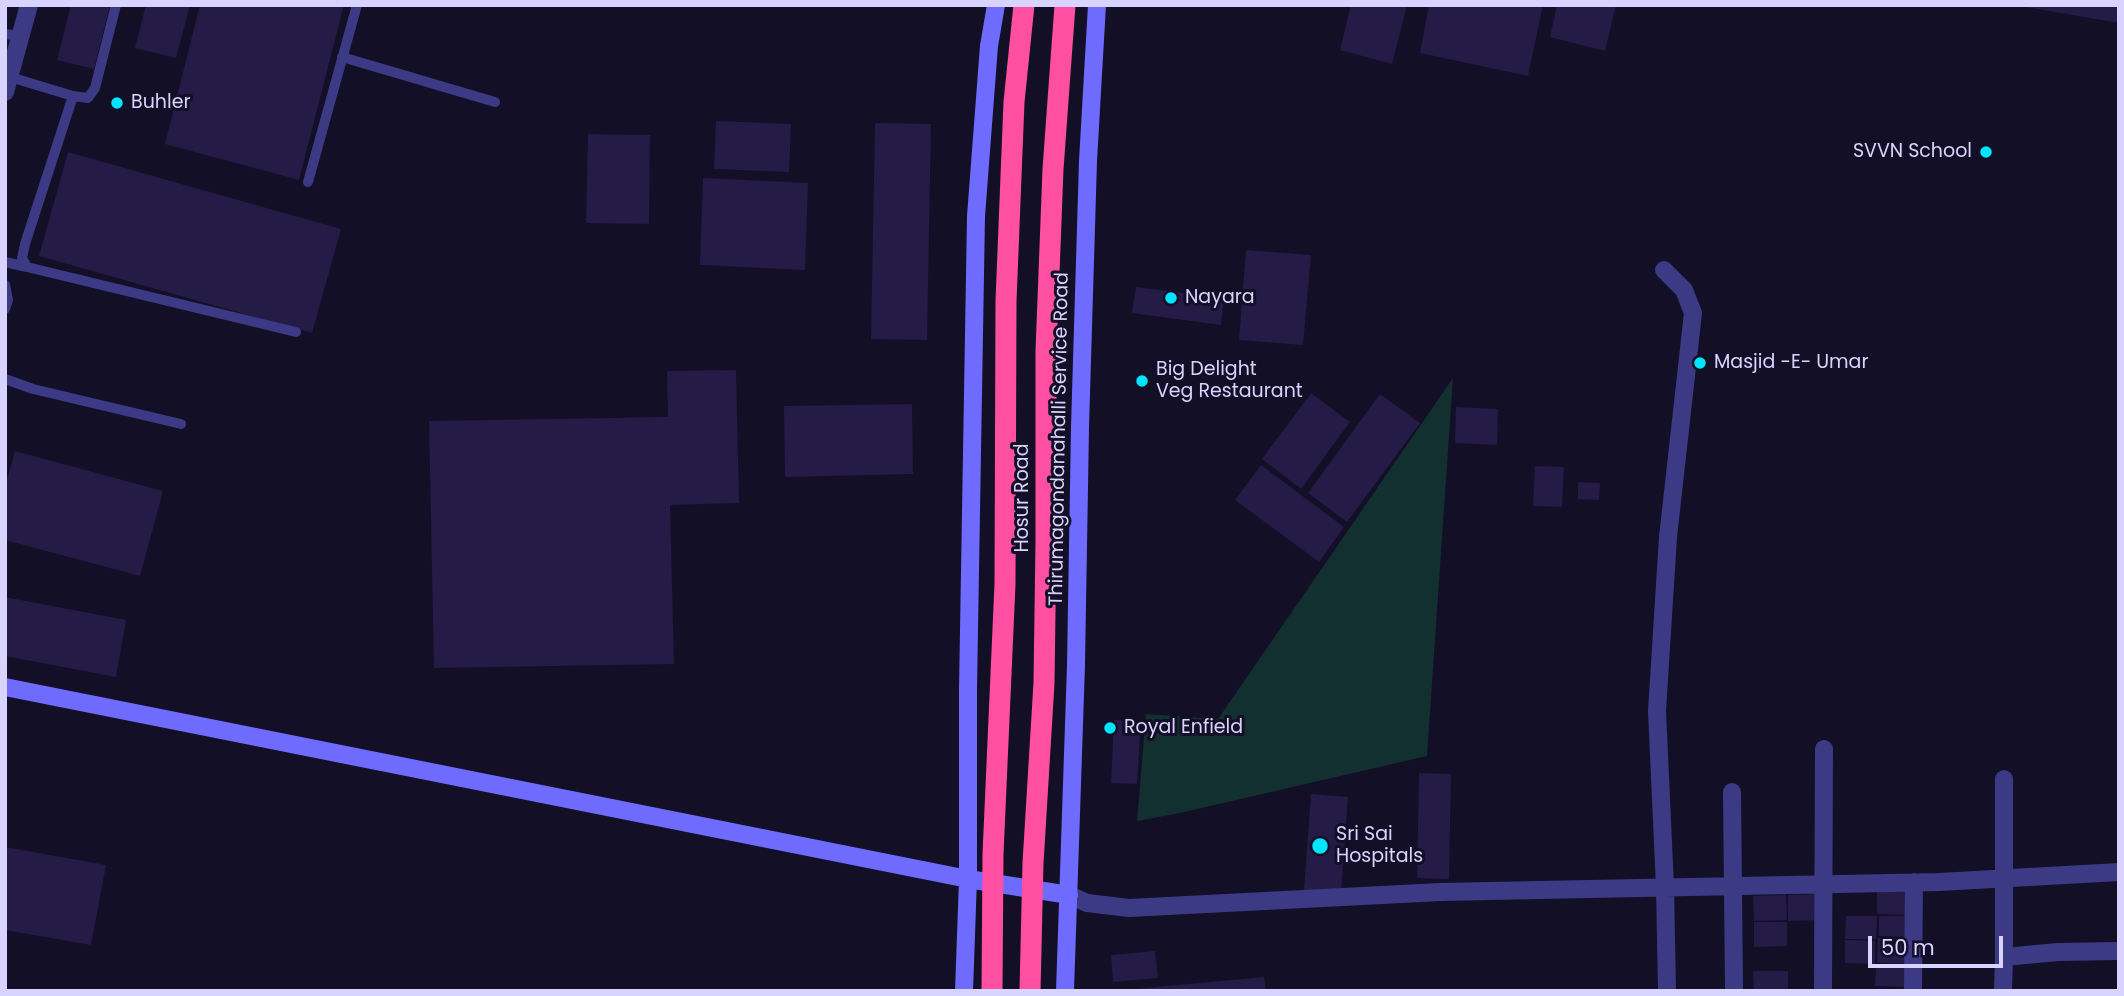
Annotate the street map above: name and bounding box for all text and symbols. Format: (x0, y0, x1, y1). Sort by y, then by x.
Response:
place label: Buhler (131, 92, 191, 114)
marker: Buhler (109, 95, 125, 111)
place label: SVVN School (1853, 141, 1972, 163)
marker: SVVN School (1978, 144, 1994, 160)
street label: Thirumagondanahalli Service Road (1046, 272, 1074, 606)
place label: Nayara (1185, 287, 1255, 309)
marker: Nayara (1163, 290, 1179, 306)
place label: Masjid -E- Umar (1714, 352, 1869, 374)
marker: Masjid -E- Umar (1692, 355, 1708, 371)
place label: Big Delight Veg Restaurant (1156, 359, 1303, 403)
marker: Big Delight Veg Restaurant (1134, 373, 1150, 389)
street label: Hosur Road (1012, 444, 1034, 552)
place label: Royal Enfield (1124, 717, 1243, 739)
marker: Royal Enfield (1102, 720, 1118, 736)
place label: Sri Sai Hospitals (1336, 824, 1423, 868)
marker: Sri Sai Hospitals (1310, 836, 1330, 856)
scale bar (1872, 922, 2007, 966)
text: 50 m (1881, 933, 1935, 962)

